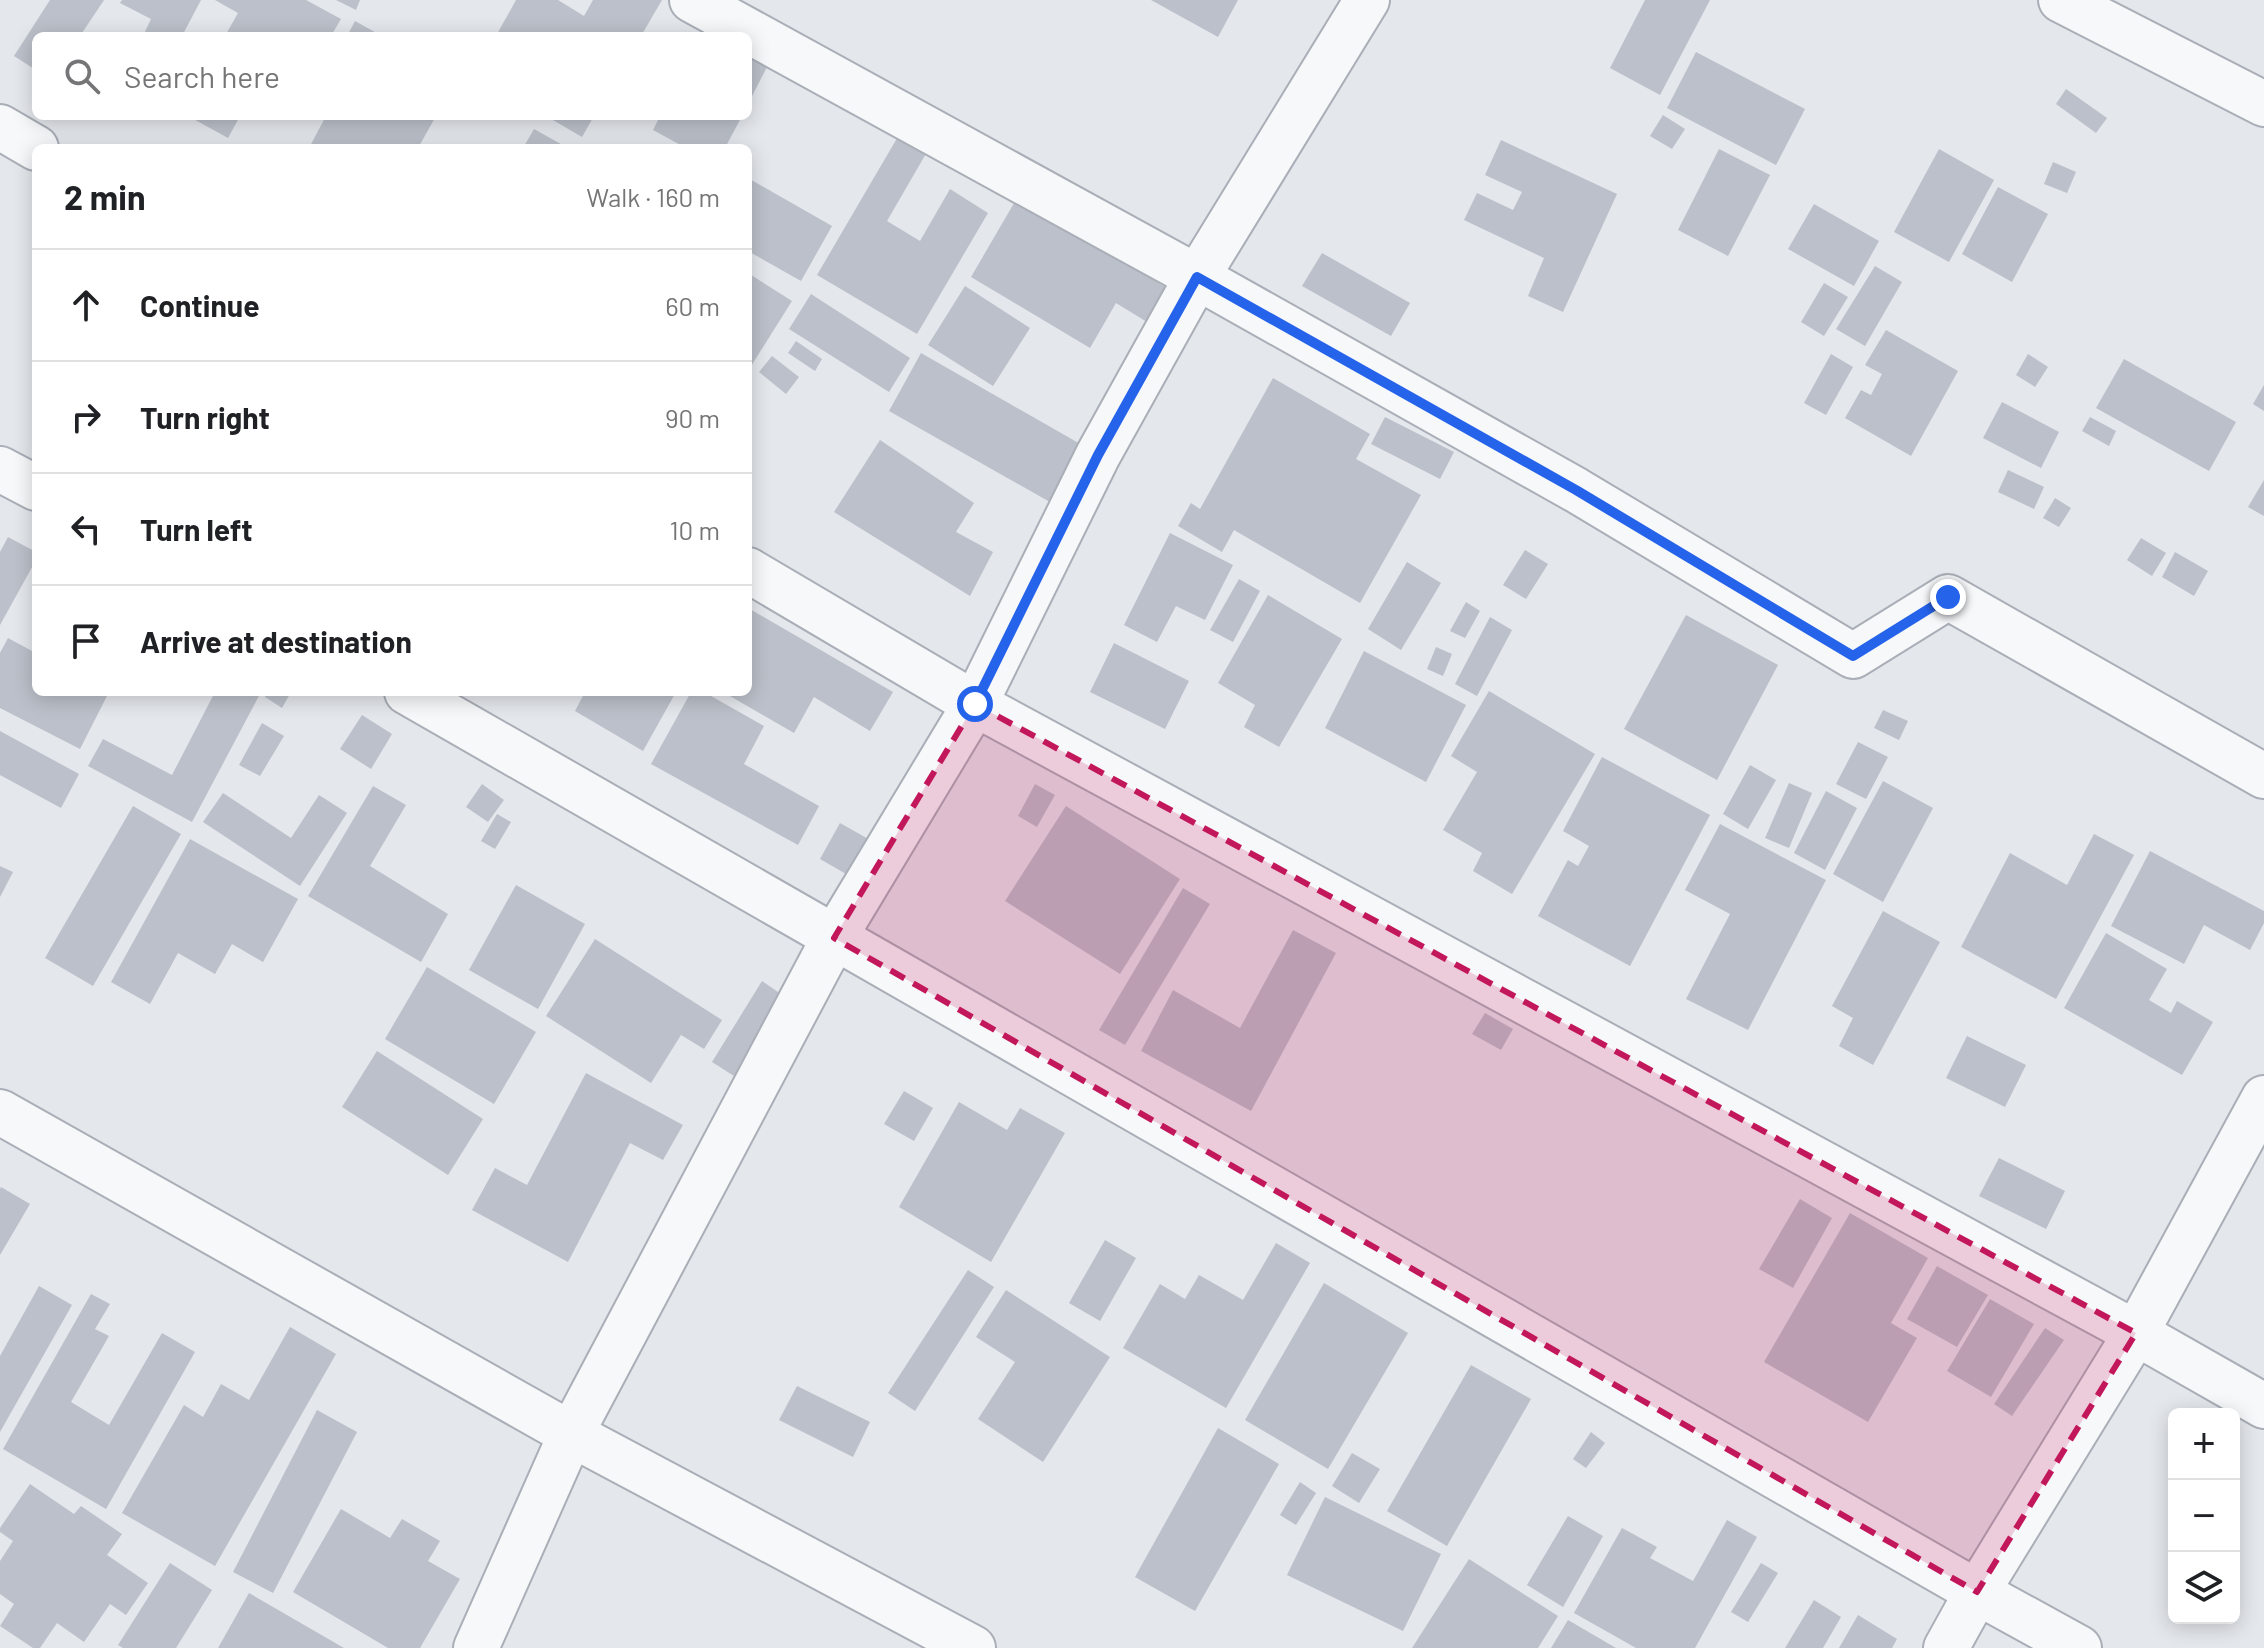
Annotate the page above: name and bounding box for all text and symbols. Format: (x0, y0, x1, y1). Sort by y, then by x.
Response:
search box (32, 32, 752, 120)
icon: search (60, 54, 104, 98)
text: Search here (124, 58, 280, 94)
text: 2 min (64, 176, 146, 217)
text: Walk · 160 m (586, 181, 720, 212)
icon: ahead (64, 283, 108, 327)
text: Continue (140, 287, 260, 323)
text: 60 m (665, 290, 720, 321)
icon: right (64, 395, 108, 439)
text: Turn right (140, 399, 270, 435)
text: 90 m (665, 402, 720, 433)
icon: left (64, 507, 108, 551)
text: Turn left (140, 511, 253, 547)
text: 10 m (670, 514, 720, 545)
route end (1930, 579, 1966, 615)
icon: arrive (64, 619, 108, 663)
text: Arrive at destination (140, 623, 412, 659)
route start (957, 686, 993, 722)
map controls (2168, 1408, 2240, 1624)
button: + (2168, 1408, 2240, 1480)
button: − (2168, 1480, 2240, 1552)
button: layers (2168, 1552, 2240, 1624)

